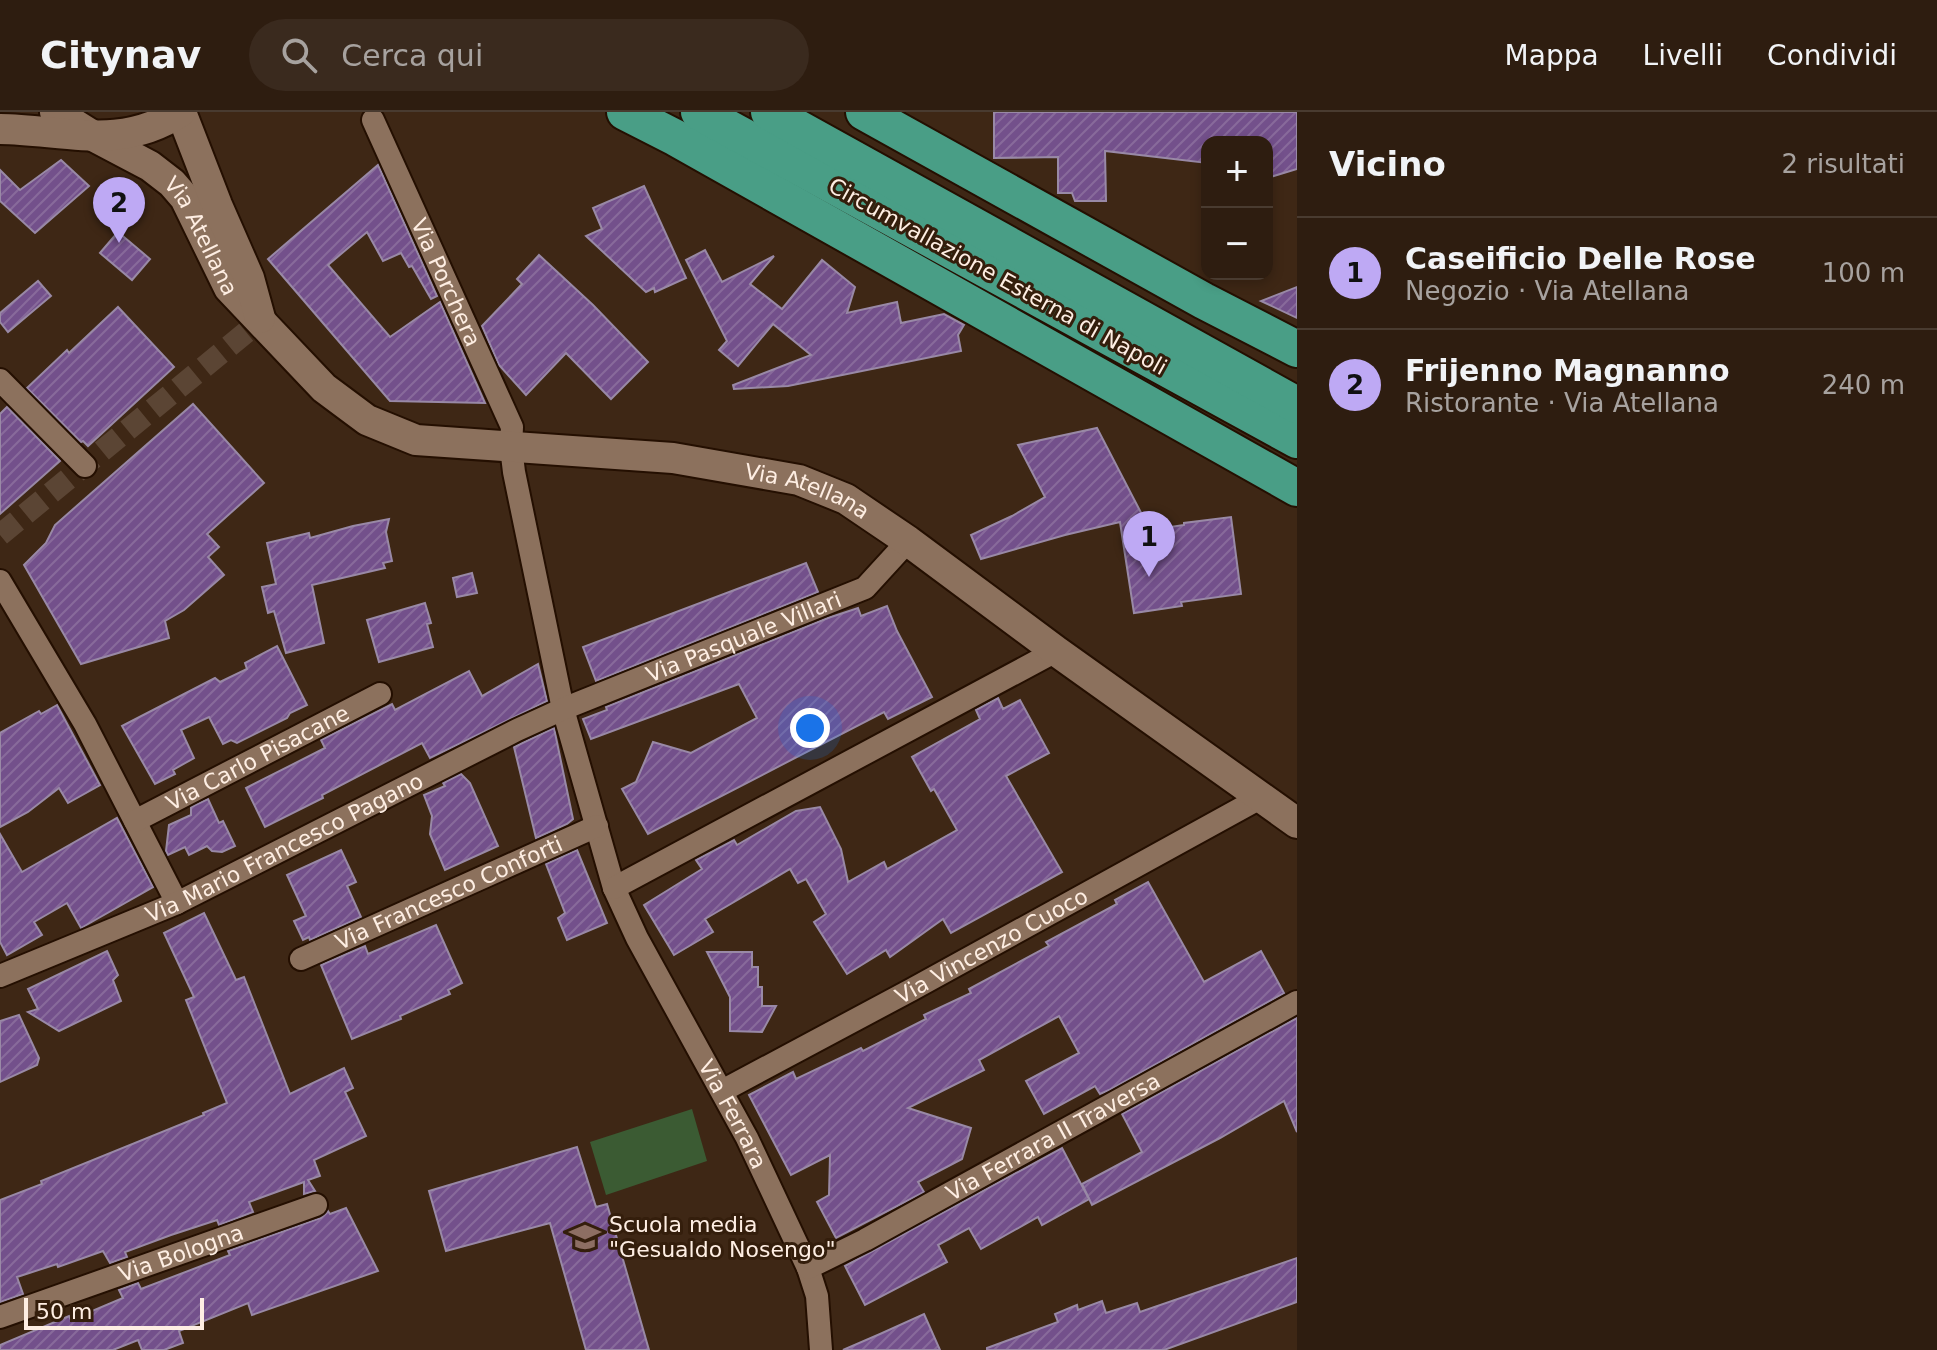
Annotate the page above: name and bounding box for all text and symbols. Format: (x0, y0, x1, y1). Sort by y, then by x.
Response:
search box (249, 19, 809, 91)
text: Citynav (40, 33, 201, 77)
icon: search (277, 33, 321, 77)
text: Cerca qui (341, 38, 483, 73)
text: Mappa (1505, 39, 1599, 72)
text: Livelli (1643, 39, 1723, 72)
text: Condividi (1767, 39, 1897, 72)
map controls (1201, 136, 1273, 280)
button: + (1201, 136, 1273, 208)
text: Vicino (1329, 144, 1446, 184)
text: 2 risultati (1781, 149, 1905, 179)
street label: Via Atellana (159, 172, 243, 299)
street label: Circumvallazione Esterna di Napoli (824, 173, 1171, 380)
pin: 2 (93, 177, 145, 243)
button: − (1201, 208, 1273, 280)
street label: Via Porchera (406, 214, 486, 350)
text: Caseificio Delle Rose (1405, 241, 1756, 276)
text: 1 (1346, 258, 1364, 288)
text: 100 m (1822, 258, 1905, 288)
text: Negozio · Via Atellana (1405, 276, 1689, 306)
text: Frijenno Magnanno (1405, 353, 1730, 388)
text: 2 (1346, 370, 1364, 400)
text: 240 m (1822, 370, 1905, 400)
text: Ristorante · Via Atellana (1405, 388, 1719, 418)
street label: Via Atellana (743, 459, 874, 524)
pin: 1 (1123, 511, 1175, 577)
street label: Via Pasquale Villari (642, 587, 845, 687)
street label: Via Carlo Pisacane (162, 700, 353, 816)
your location (790, 708, 830, 748)
street label: Via Mario Francesco Pagano (142, 768, 427, 928)
street label: Via Francesco Conforti (332, 831, 566, 955)
street label: Via Vincenzo Cuoco (891, 883, 1092, 1009)
street label: Via Ferrara (693, 1055, 772, 1173)
street label: Via Ferrara II Traversa (942, 1068, 1164, 1206)
place label: Scuola media "Gesualdo Nosengo" (609, 1212, 836, 1262)
street label: Via Bologna (115, 1220, 247, 1287)
school or university icon: Scuola media "Gesualdo Nosengo" (568, 1220, 602, 1254)
scale bar (24, 1294, 204, 1330)
text: 50 m (36, 1299, 92, 1324)

